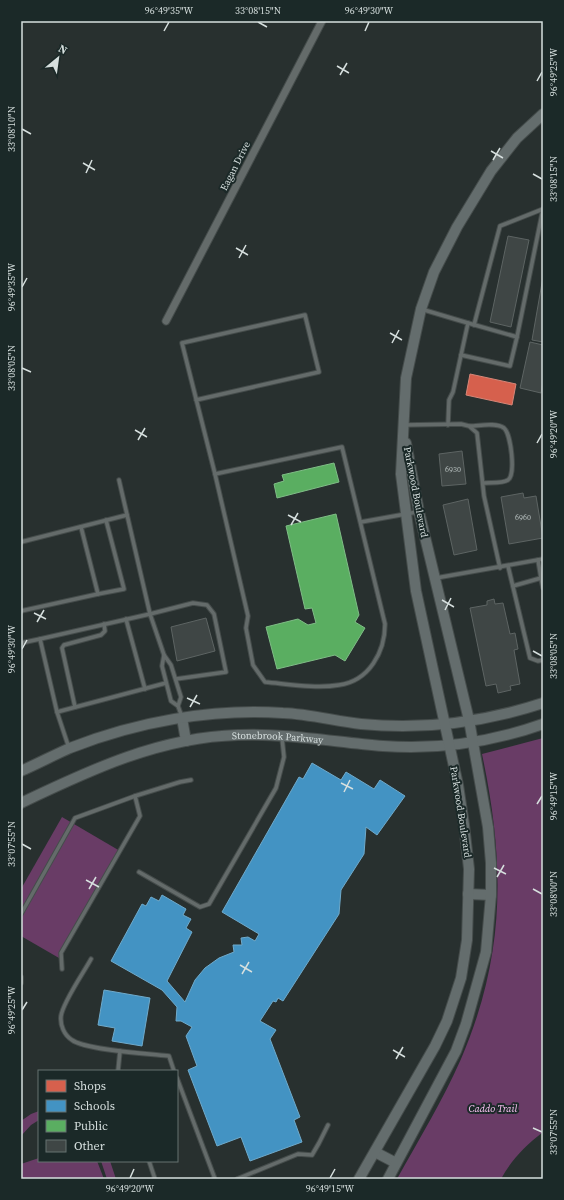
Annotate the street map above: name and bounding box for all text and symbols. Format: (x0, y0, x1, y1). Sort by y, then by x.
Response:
text: 96°49'35"W (145, 4, 194, 17)
text: 33°08'15"N (235, 4, 281, 17)
text: 96°49'30"W (345, 4, 394, 17)
north arrow (38, 38, 78, 78)
text: N (55, 41, 70, 58)
text: 96°49'25"W (547, 47, 560, 96)
text: 33°08'10"N (5, 106, 18, 152)
street label: Eagan Drive (217, 139, 253, 193)
text: 33°08'15"N (547, 156, 560, 202)
text: 96°49'35"W (5, 262, 18, 311)
text: 33°08'05"N (5, 345, 18, 391)
text: 96°49'20"W (547, 409, 560, 458)
street label: Parkwood Boulevard (401, 446, 431, 539)
house number: 6930 (445, 464, 461, 475)
house number: 6960 (515, 512, 531, 523)
text: 96°49'30"W (5, 624, 18, 673)
text: 33°08'05"N (547, 633, 560, 679)
street label: Stonebrook Parkway (232, 728, 325, 746)
street label: Parkwood Boulevard (447, 765, 475, 859)
text: 96°49'15"W (547, 771, 560, 820)
text: 33°07'55"N (5, 821, 18, 867)
text: 33°08'00"N (547, 871, 560, 917)
text: 96°49'25"W (5, 985, 18, 1034)
legend (38, 1070, 178, 1162)
text: Shops (74, 1078, 106, 1094)
text: Schools (74, 1098, 115, 1114)
park label: Caddo Trail (469, 1102, 518, 1115)
text: 33°07'55"N (547, 1109, 560, 1155)
text: Public (74, 1118, 108, 1134)
text: Other (74, 1138, 105, 1154)
text: 96°49'20"W (106, 1182, 155, 1195)
text: 96°49'15"W (306, 1182, 355, 1195)

